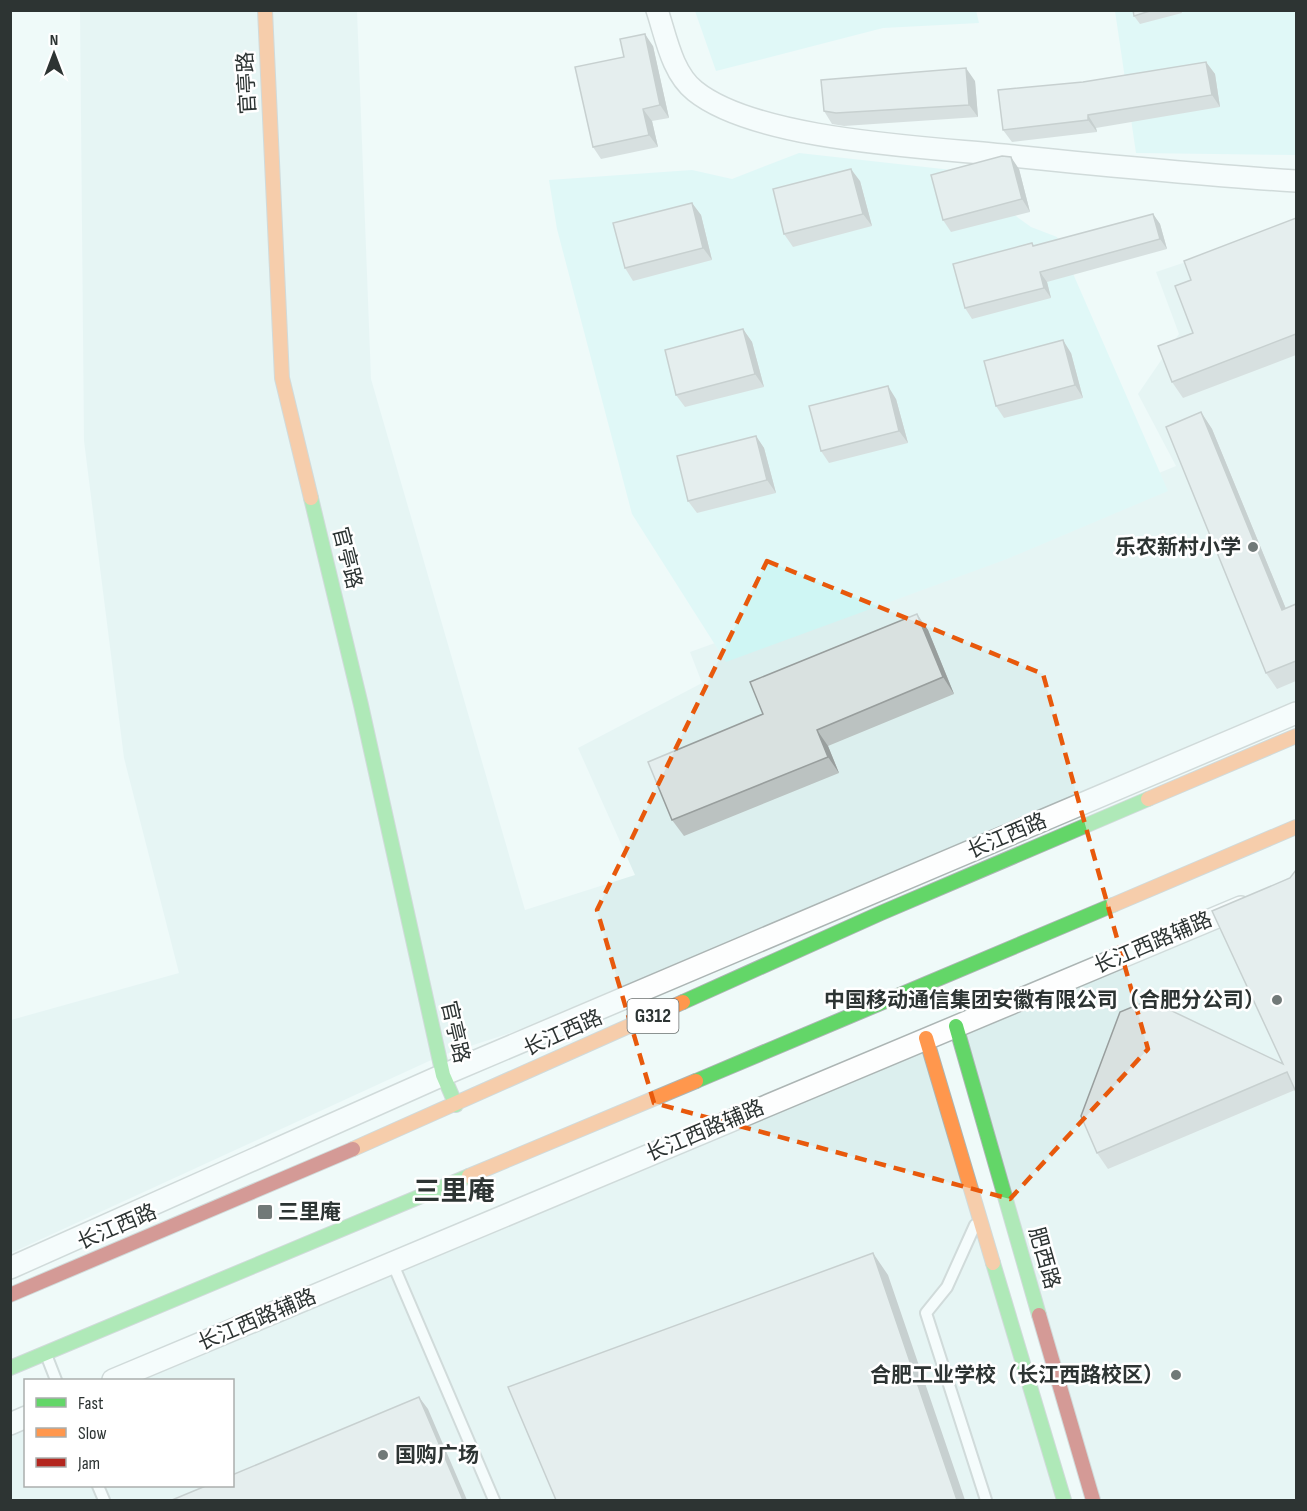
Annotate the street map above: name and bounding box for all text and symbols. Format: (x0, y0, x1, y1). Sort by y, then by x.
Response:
north arrow (24, 24, 84, 84)
text: N (50, 31, 58, 50)
street label: 官亭路 (233, 51, 261, 115)
street label: 官亭路 (327, 524, 367, 592)
place label: 乐农新村小学 (1115, 535, 1241, 560)
marker: 乐农新村小学 (1246, 540, 1260, 554)
street label: 长江西路 (963, 808, 1051, 864)
street label: 长江西路辅路 (1090, 907, 1216, 979)
place label: 中国移动通信集团安徽有限公司（合肥分公司） (824, 988, 1265, 1013)
marker: 中国移动通信集团安徽有限公司（合肥分公司） (1270, 993, 1284, 1007)
street label: 官亭路 (436, 998, 474, 1066)
road number: G312 (628, 999, 678, 1033)
street label: 长江西路 (520, 1004, 606, 1062)
street label: 长江西路辅路 (642, 1095, 768, 1167)
district label: 三里庵 (414, 1176, 495, 1208)
street label: 长江西路 (73, 1199, 161, 1255)
place label: 三里庵 (278, 1200, 341, 1225)
marker: 三里庵 (256, 1203, 274, 1221)
street label: 肥西路 (1023, 1224, 1065, 1292)
street label: 长江西路辅路 (194, 1284, 320, 1356)
place label: 合肥工业学校（长江西路校区） (870, 1363, 1164, 1388)
marker: 合肥工业学校（长江西路校区） (1169, 1368, 1183, 1382)
legend (24, 1379, 234, 1487)
text: Fast (78, 1393, 104, 1414)
text: Slow (78, 1423, 107, 1444)
place label: 国购广场 (395, 1443, 479, 1468)
marker: 国购广场 (376, 1448, 390, 1462)
text: Jam (77, 1453, 100, 1474)

